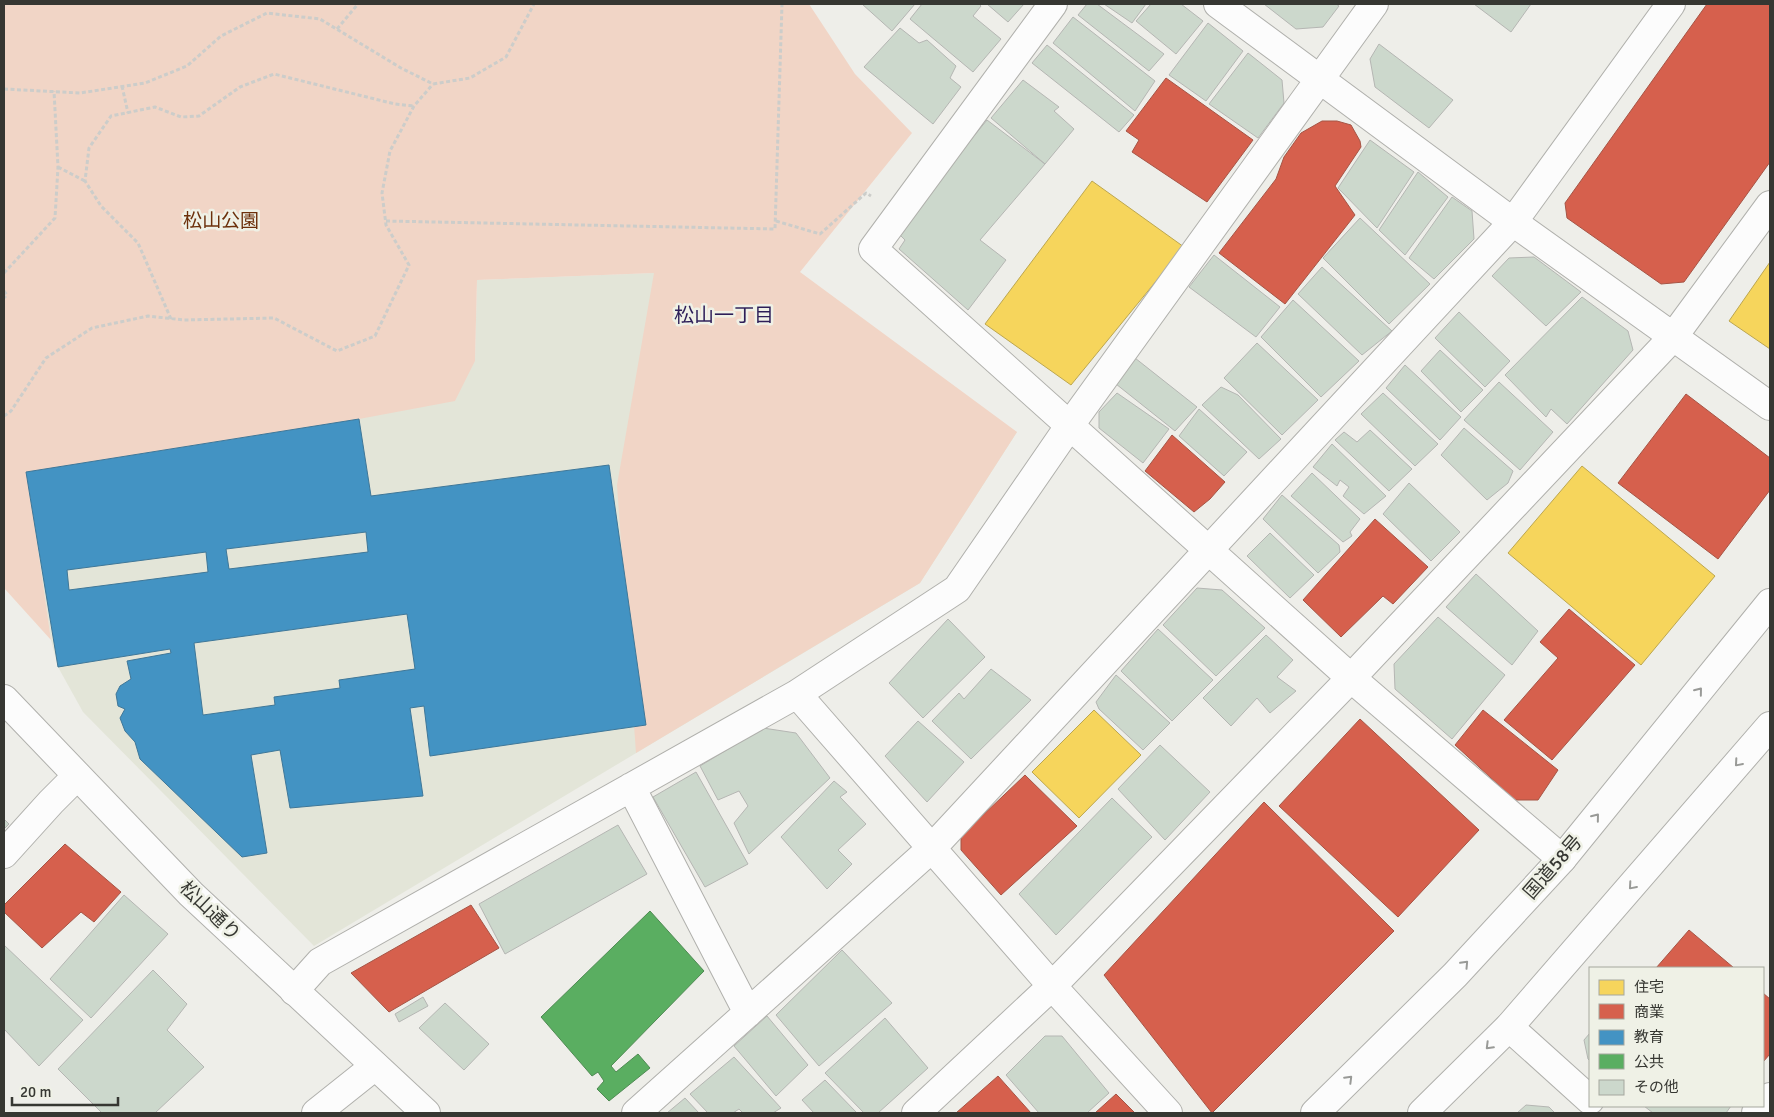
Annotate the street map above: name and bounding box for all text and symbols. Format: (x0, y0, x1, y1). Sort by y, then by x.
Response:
park label: 松山公園 (183, 209, 259, 233)
district label: 松山一丁目 (674, 303, 774, 328)
one-way arrow (1693, 688, 1701, 697)
one-way arrow (1735, 757, 1744, 766)
one-way arrow (1591, 814, 1599, 823)
street label: 国道58号 (1519, 830, 1587, 904)
street label: 松山通り (174, 876, 246, 946)
one-way arrow (1629, 880, 1638, 889)
one-way arrow (1459, 961, 1468, 970)
legend (1589, 967, 1764, 1107)
text: 住宅 (1634, 978, 1664, 996)
text: 商業 (1634, 1003, 1664, 1021)
text: 教育 (1634, 1028, 1664, 1046)
one-way arrow (1486, 1040, 1495, 1049)
text: 公共 (1634, 1053, 1664, 1071)
scale bar (12, 1074, 119, 1106)
one-way arrow (1344, 1076, 1353, 1085)
text: その他 (1634, 1078, 1679, 1096)
text: 20 m (20, 1083, 51, 1101)

